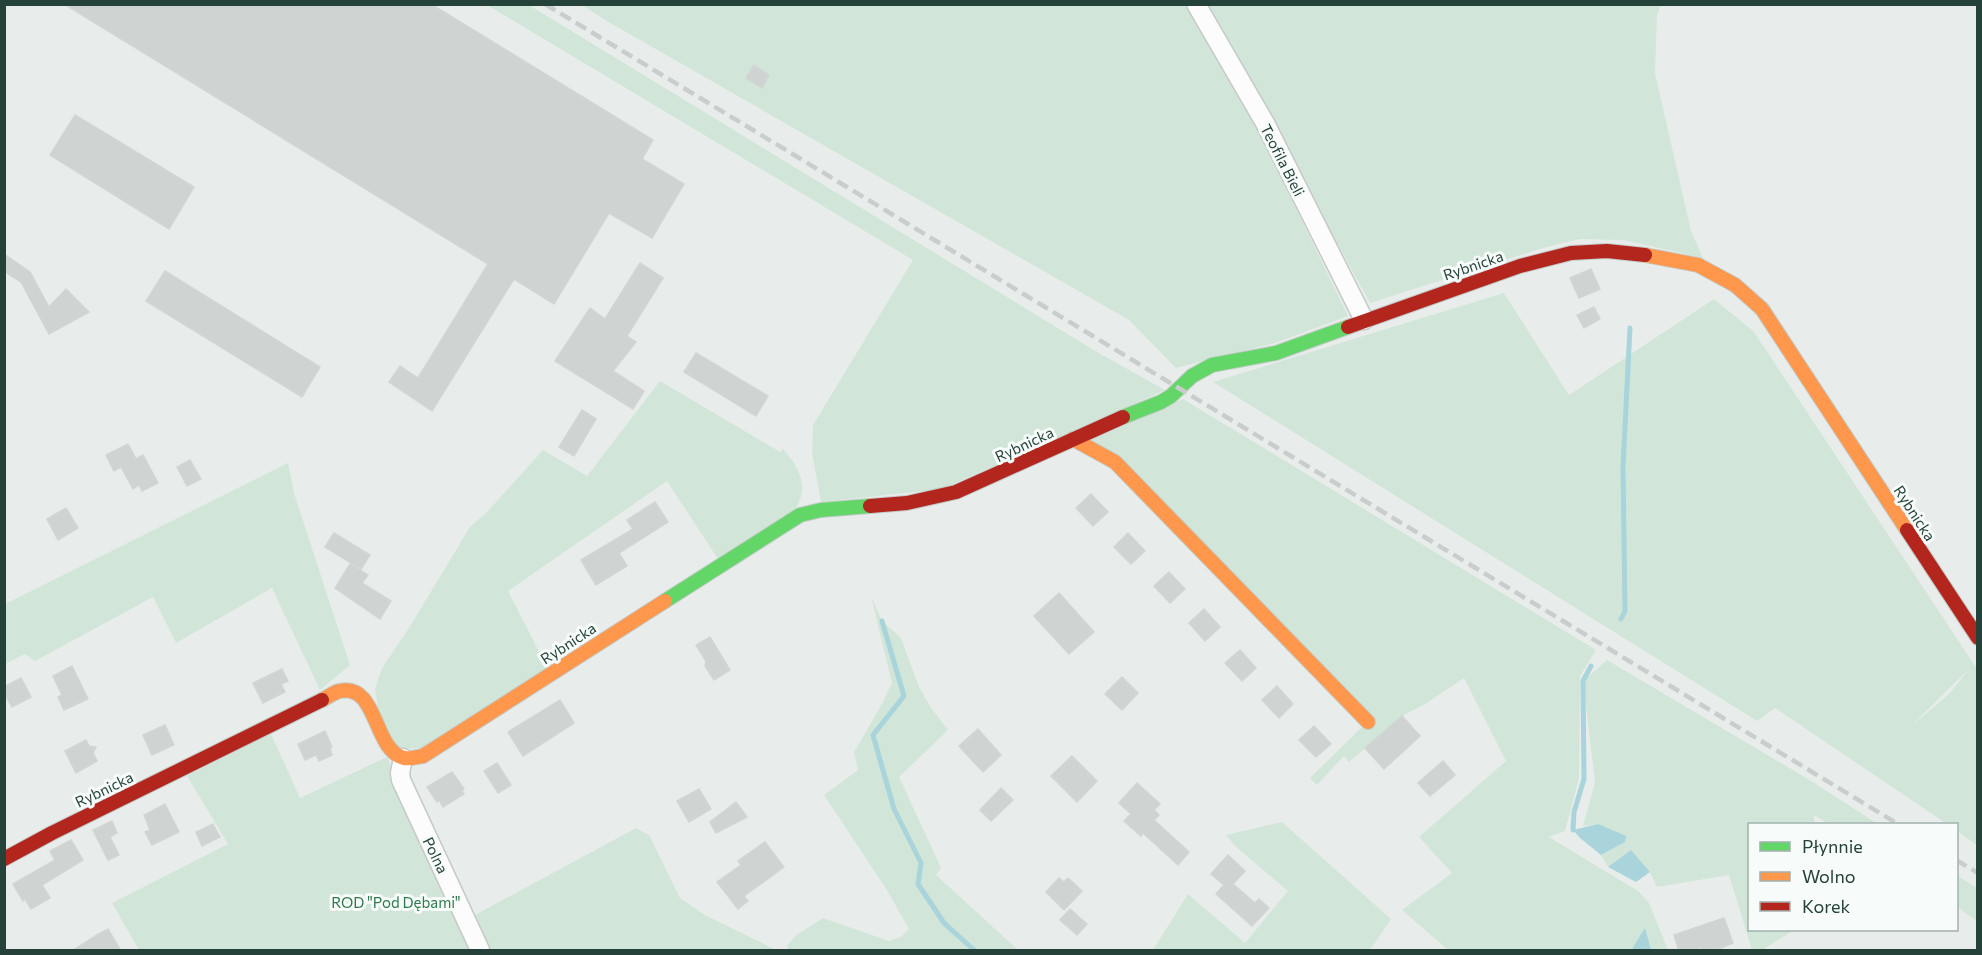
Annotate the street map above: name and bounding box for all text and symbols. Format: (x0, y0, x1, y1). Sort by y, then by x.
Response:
street label: Teofila Bieli (1257, 121, 1309, 199)
street label: Rybnicka (1441, 246, 1505, 284)
street label: Rybnicka (992, 423, 1056, 465)
street label: Rybnicka (1890, 482, 1940, 544)
street label: Rybnicka (537, 618, 599, 668)
street label: Rybnicka (72, 767, 136, 811)
legend (1748, 823, 1958, 931)
street label: Polna (419, 834, 453, 876)
text: Płynnie (1802, 835, 1863, 857)
text: Wolno (1802, 865, 1856, 887)
park label: ROD "Pod Dębami" (331, 893, 461, 911)
text: Korek (1802, 895, 1851, 917)

